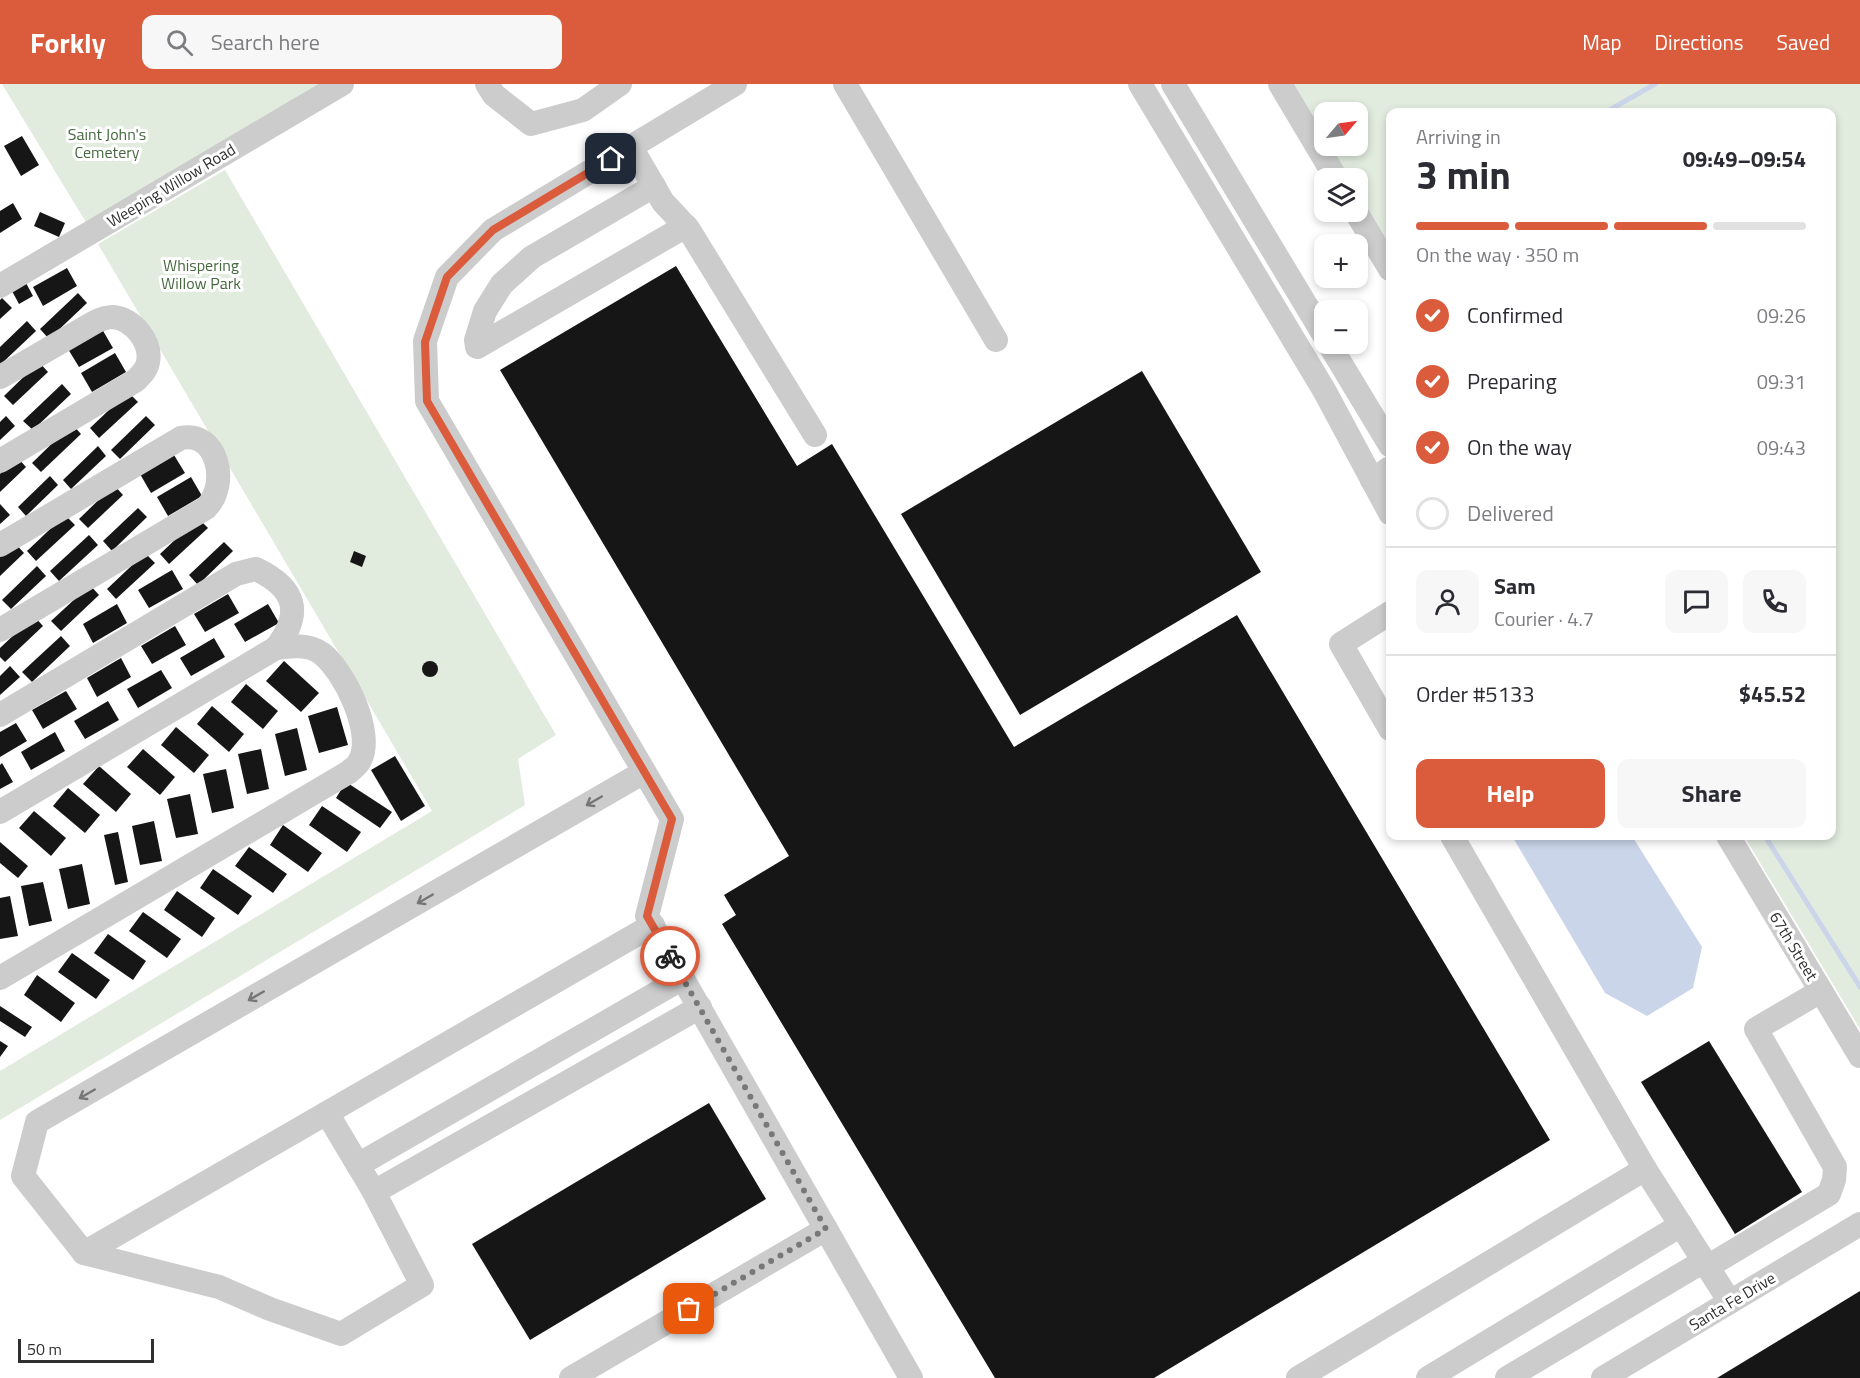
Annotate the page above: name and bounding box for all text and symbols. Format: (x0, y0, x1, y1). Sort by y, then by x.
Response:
search box (142, 15, 562, 69)
text: Forkly (30, 21, 106, 64)
text: Search here (211, 25, 320, 59)
icon: search (163, 26, 196, 59)
text: Map (1582, 26, 1622, 58)
text: Directions (1655, 26, 1744, 58)
text: Saved (1777, 26, 1830, 58)
north arrow (1314, 102, 1368, 156)
map controls (1314, 102, 1368, 354)
text: Arriving in (1416, 121, 1501, 152)
park label: Saint John's Cemetery (68, 122, 146, 164)
pin (585, 133, 636, 184)
street label: Weeping Willow Road (102, 137, 240, 233)
icon: home (594, 142, 627, 175)
text: 09:49–09:54 (1683, 142, 1806, 176)
text: 3 min (1416, 145, 1511, 204)
button: layers (1314, 168, 1368, 222)
button: + (1314, 234, 1368, 288)
text: On the way · 350 m (1416, 239, 1579, 270)
park label: Whispering Willow Park (161, 253, 241, 295)
text: Confirmed (1467, 298, 1563, 332)
icon: check (1416, 299, 1449, 332)
button: − (1314, 300, 1368, 354)
text: 09:26 (1757, 300, 1806, 331)
text: Preparing (1467, 364, 1557, 398)
icon: check (1416, 365, 1449, 398)
text: 09:31 (1757, 366, 1806, 397)
text: On the way (1467, 430, 1572, 464)
icon: check (1416, 431, 1449, 464)
text: 09:43 (1757, 432, 1806, 463)
text: Delivered (1467, 496, 1554, 530)
text: Sam (1494, 569, 1536, 603)
button: person (1416, 570, 1479, 633)
button: chat (1665, 570, 1728, 633)
button: phone (1743, 570, 1806, 633)
text: Courier · 4.7 (1494, 603, 1594, 634)
text: Order #5133 (1416, 677, 1535, 711)
text: $45.52 (1739, 677, 1806, 711)
button: Help (1416, 759, 1605, 828)
button: Share (1617, 759, 1806, 828)
one-way arrow (585, 796, 602, 808)
one-way arrow (417, 893, 434, 905)
street label: 67th Street (1764, 907, 1824, 985)
courier (640, 926, 700, 986)
icon: bike (654, 940, 687, 973)
one-way arrow (248, 991, 265, 1003)
one-way arrow (79, 1088, 96, 1100)
street label: Santa Fe Drive (1684, 1266, 1780, 1336)
pin (663, 1283, 714, 1334)
icon: bag (672, 1292, 705, 1325)
scale bar (18, 1336, 154, 1364)
text: 50 m (27, 1337, 62, 1361)

